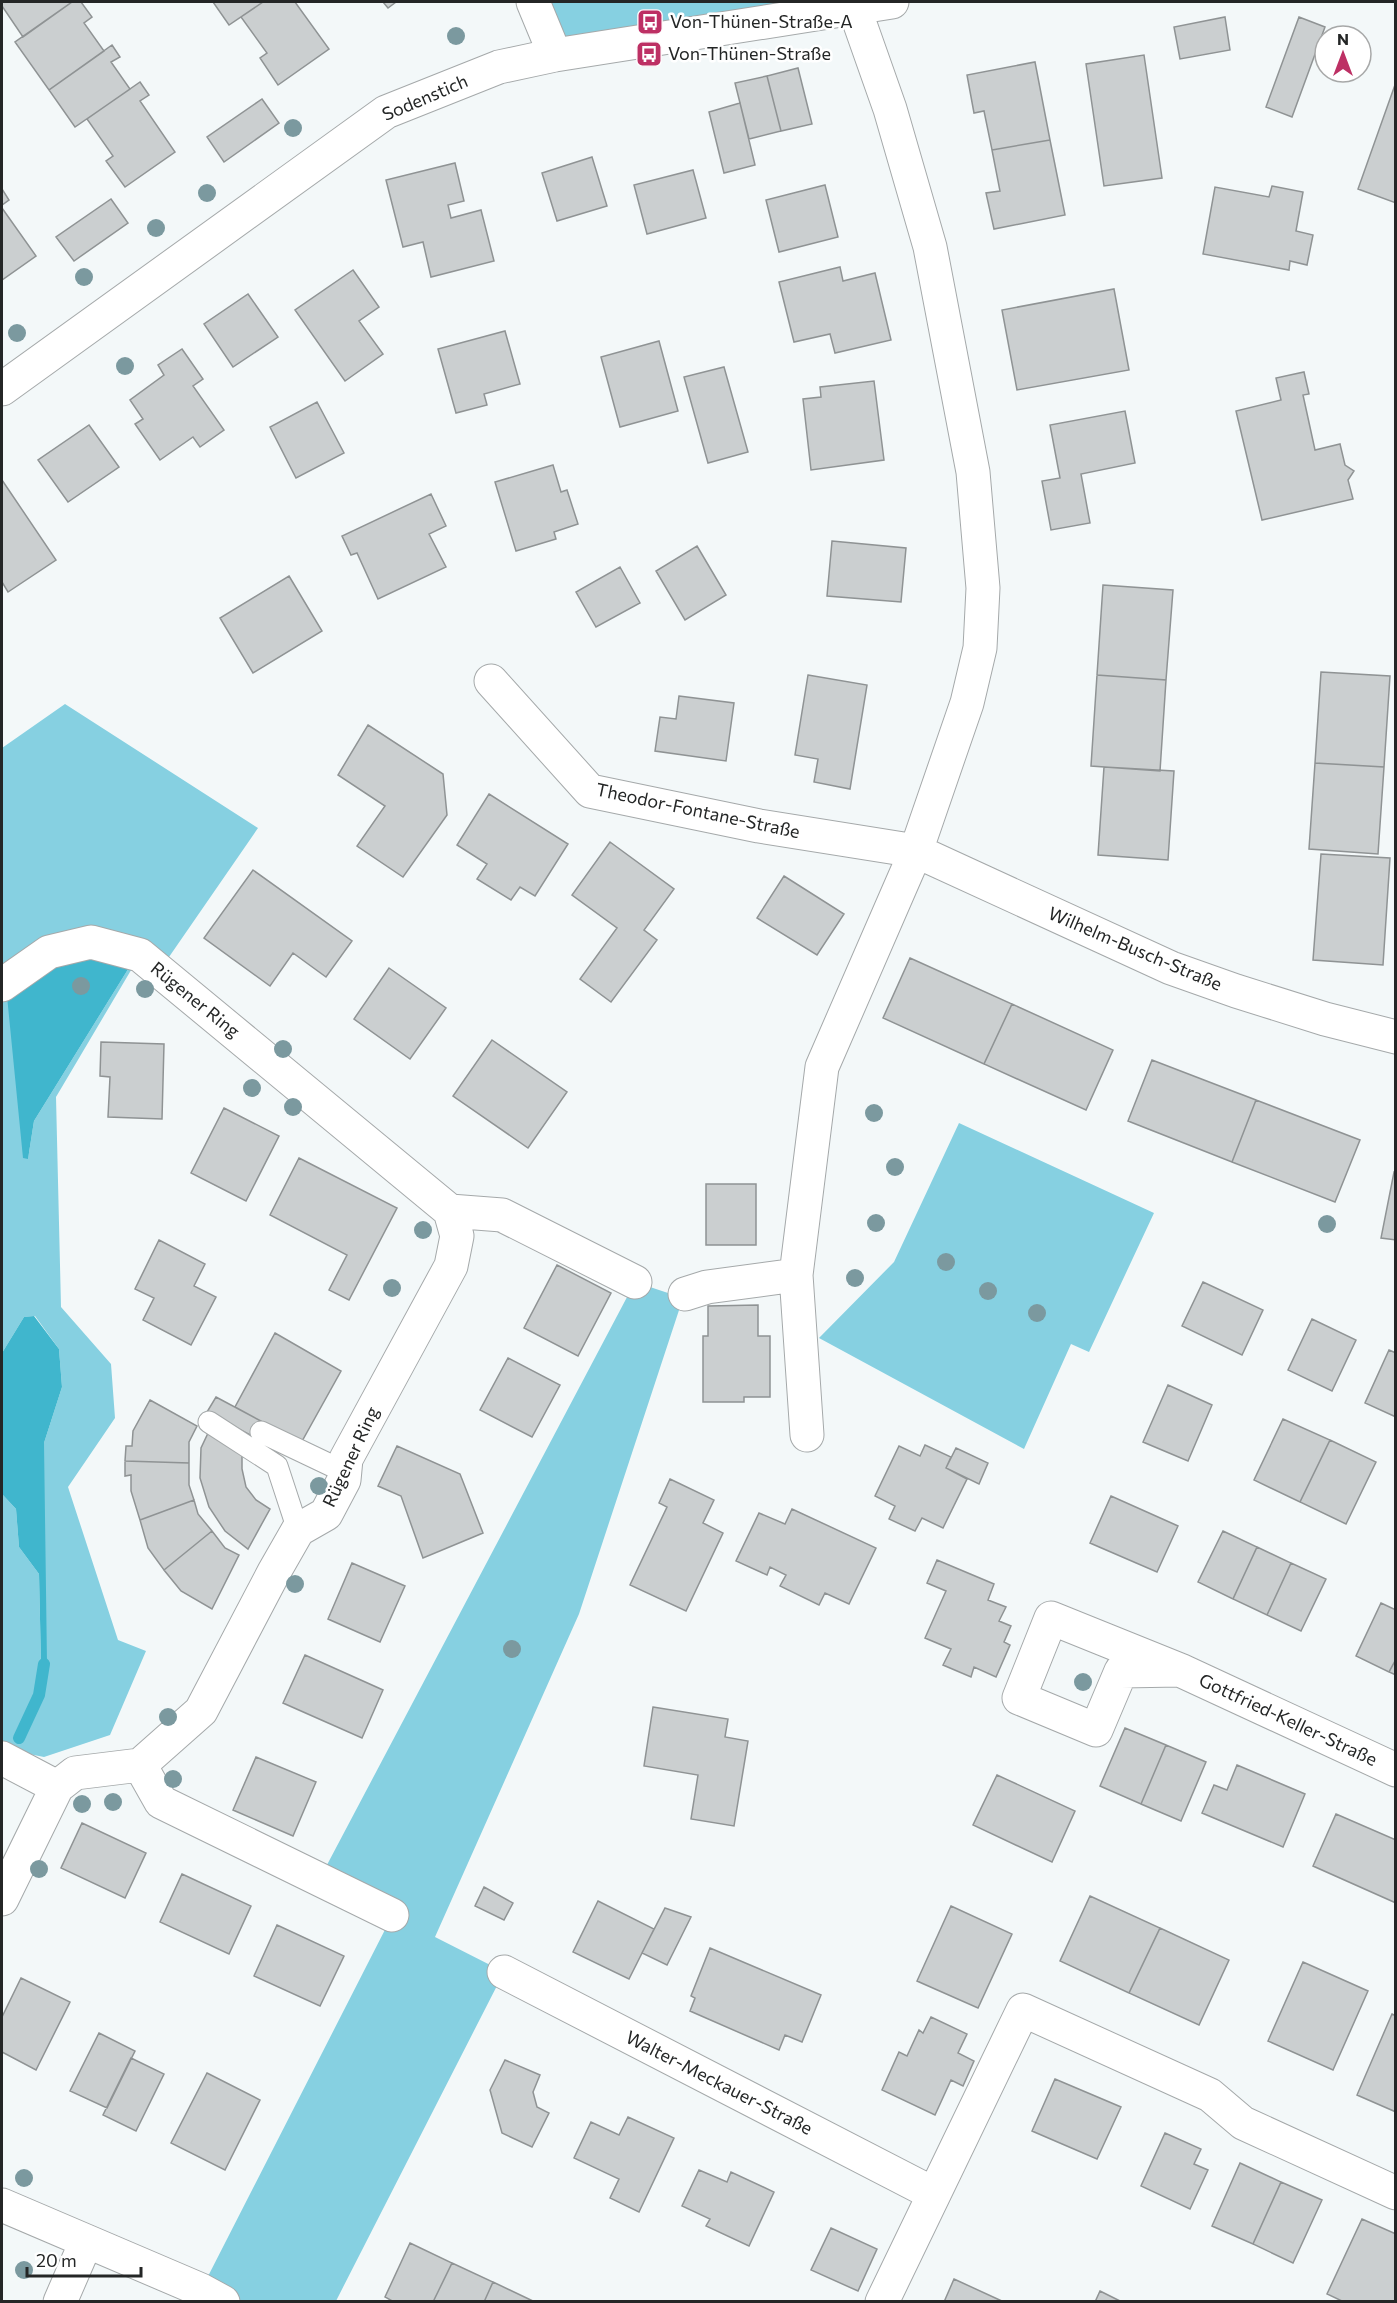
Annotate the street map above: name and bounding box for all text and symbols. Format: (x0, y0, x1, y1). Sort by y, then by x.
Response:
bus stop icon: Von-Thünen-Straße-A (635, 7, 665, 37)
place label: Von-Thünen-Straße-A (670, 10, 853, 32)
north arrow (1313, 24, 1373, 84)
text: N (1337, 29, 1349, 48)
bus stop icon: Von-Thünen-Straße (634, 39, 664, 69)
place label: Von-Thünen-Straße (668, 42, 831, 64)
street label: Sodenstich (378, 69, 471, 125)
street label: Theodor-Fontane-Straße (594, 778, 802, 842)
street label: Wilhelm-Busch-Straße (1045, 902, 1226, 995)
street label: Rügener Ring (147, 957, 245, 1042)
street label: Rügener Ring (317, 1403, 383, 1510)
street label: Gottfried-Keller-Straße (1196, 1668, 1381, 1770)
street label: Walter-Meckauer-Straße (622, 2025, 816, 2139)
scale bar (27, 2240, 141, 2278)
text: 20 m (36, 2249, 77, 2271)

